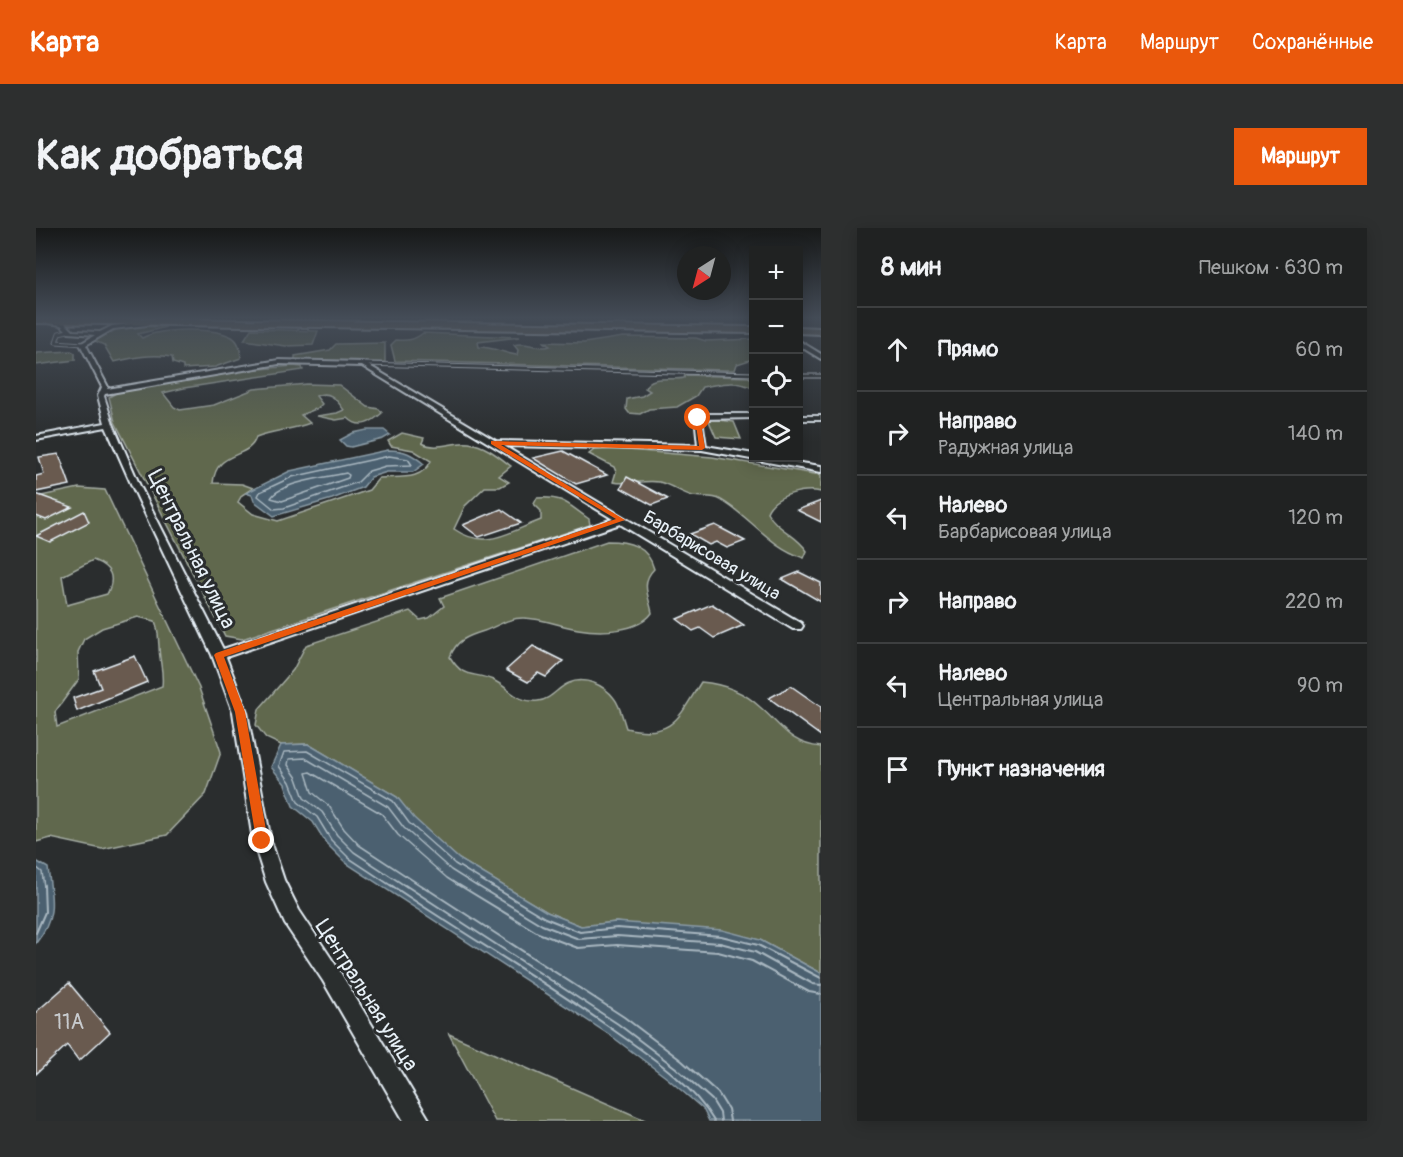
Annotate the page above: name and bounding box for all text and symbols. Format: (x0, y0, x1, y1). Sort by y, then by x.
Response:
text: Карта (30, 25, 99, 60)
text: Карта (1055, 29, 1107, 56)
text: Маршрут (1140, 29, 1219, 56)
text: Сохранённые (1252, 29, 1373, 56)
button: Маршрут (1234, 128, 1367, 185)
text: Как добраться (36, 130, 303, 182)
north arrow (677, 246, 731, 300)
map controls (749, 246, 803, 462)
button: + (749, 246, 803, 300)
text: 8 мин (881, 251, 941, 283)
text: Пешком · 630 m (1199, 255, 1343, 280)
button: − (749, 300, 803, 354)
icon: ahead (881, 333, 914, 366)
text: Прямо (938, 335, 998, 363)
text: 60 m (1296, 337, 1343, 362)
button: locate (749, 354, 803, 408)
route start (684, 404, 710, 430)
text: Направо (938, 407, 1017, 435)
button: layers (749, 408, 803, 462)
icon: right (881, 417, 914, 450)
text: 140 m (1288, 421, 1343, 446)
text: Радужная улица (938, 435, 1073, 460)
street label: Центральная улица (141, 465, 242, 633)
text: Налево (938, 491, 1007, 519)
icon: left (881, 501, 914, 534)
street label: Барбарисовая улица (639, 505, 785, 605)
text: 120 m (1288, 505, 1343, 530)
text: Барбарисовая улица (938, 519, 1111, 544)
icon: right (881, 585, 914, 618)
text: Направо (938, 587, 1017, 615)
text: 220 m (1285, 589, 1343, 614)
text: Налево (938, 659, 1007, 687)
icon: left (881, 669, 914, 702)
text: 90 m (1297, 673, 1343, 698)
text: Центральная улица (938, 687, 1103, 712)
icon: arrive (881, 753, 914, 786)
text: Пункт назначения (938, 755, 1105, 783)
route end (248, 827, 274, 853)
street label: Центральная улица (309, 914, 424, 1076)
house number: 11А (54, 1009, 84, 1036)

